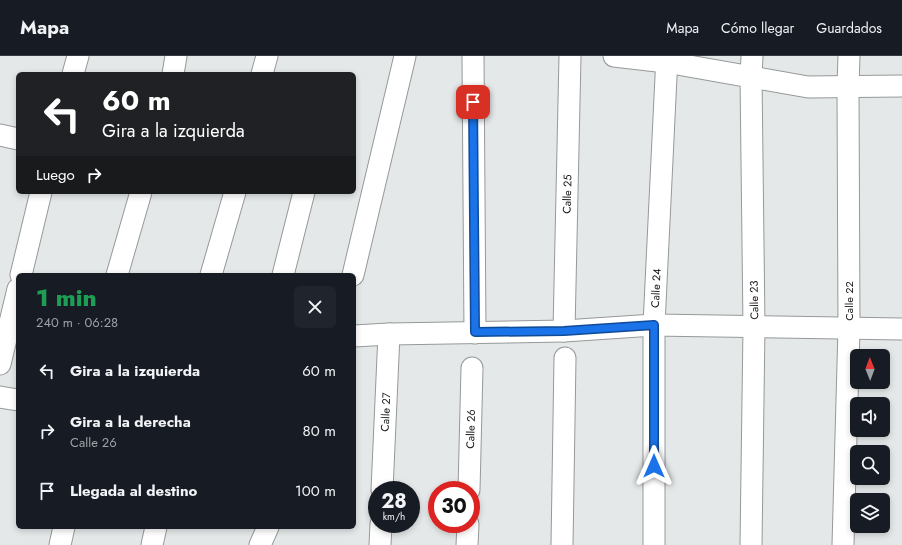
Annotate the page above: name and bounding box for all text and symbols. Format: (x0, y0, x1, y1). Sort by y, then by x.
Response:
text: Mapa (20, 14, 69, 41)
text: Mapa (666, 18, 699, 38)
text: Cómo llegar (721, 18, 794, 38)
text: Guardados (816, 18, 882, 38)
text: 60 m (102, 80, 171, 121)
pin (456, 85, 490, 119)
icon: left (36, 88, 88, 140)
icon: arrive (462, 91, 484, 113)
text: Gira a la izquierda (102, 118, 245, 144)
text: Luego (36, 164, 75, 186)
icon: right (83, 164, 105, 186)
street label: Calle 25 (559, 174, 575, 214)
street label: Calle 24 (647, 267, 665, 308)
text: 1 min (36, 280, 97, 315)
street label: Calle 23 (746, 280, 762, 320)
street label: Calle 22 (841, 281, 857, 321)
button: close (294, 286, 336, 328)
text: 240 m · 06:28 (36, 313, 118, 332)
north arrow (850, 349, 890, 389)
map controls (850, 349, 890, 533)
icon: left (36, 360, 58, 382)
text: Gira a la izquierda (70, 360, 200, 382)
text: 60 m (302, 360, 336, 382)
street label: Calle 27 (377, 392, 394, 432)
button: sound (850, 397, 890, 437)
street label: Calle 26 (462, 409, 479, 449)
text: Gira a la derecha (70, 411, 191, 433)
icon: right (36, 420, 58, 442)
text: 80 m (303, 420, 336, 442)
text: Calle 26 (70, 433, 117, 452)
position arrow (633, 445, 675, 487)
button: search (850, 445, 890, 485)
icon: arrive (36, 480, 58, 502)
text: Llegada al destino (70, 480, 197, 502)
text: 100 m (295, 480, 336, 502)
speed limit sign: 30 (428, 481, 480, 533)
text: 28 (381, 487, 407, 516)
button: layers (850, 493, 890, 533)
text: km/h (383, 509, 405, 524)

